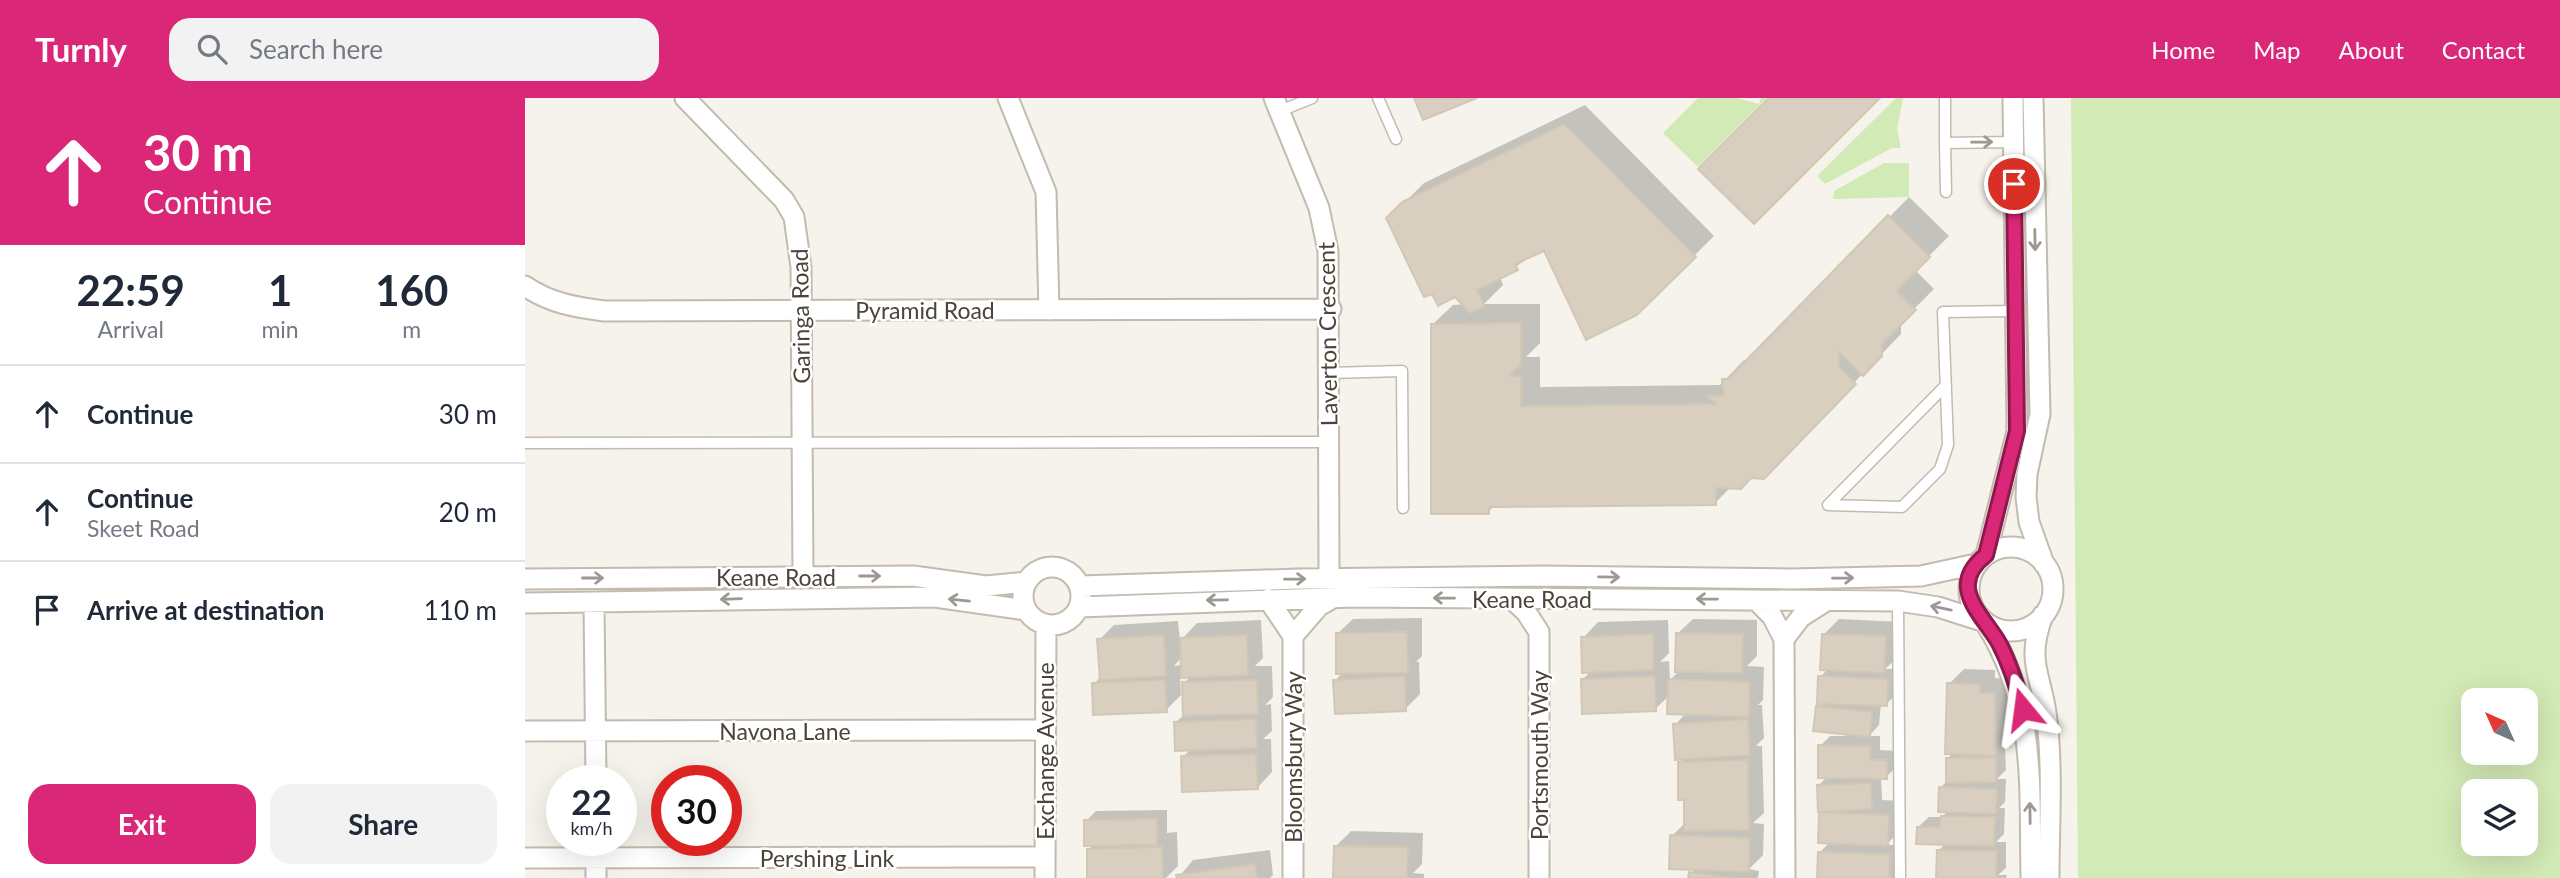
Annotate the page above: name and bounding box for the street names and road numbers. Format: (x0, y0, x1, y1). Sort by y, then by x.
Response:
street label: Laverton Crescent (1311, 241, 1343, 426)
street label: Garinga Road (785, 248, 815, 384)
street label: Pyramid Road (855, 296, 995, 324)
street label: Keane Road (716, 563, 836, 591)
street label: Keane Road (1472, 585, 1592, 613)
street label: Exchange Avenue (1031, 662, 1059, 840)
street label: Portsmouth Way (1525, 670, 1553, 840)
street label: Bloomsbury Way (1279, 671, 1307, 843)
street label: Navona Lane (719, 717, 851, 745)
street label: Pershing Link (760, 844, 895, 872)

